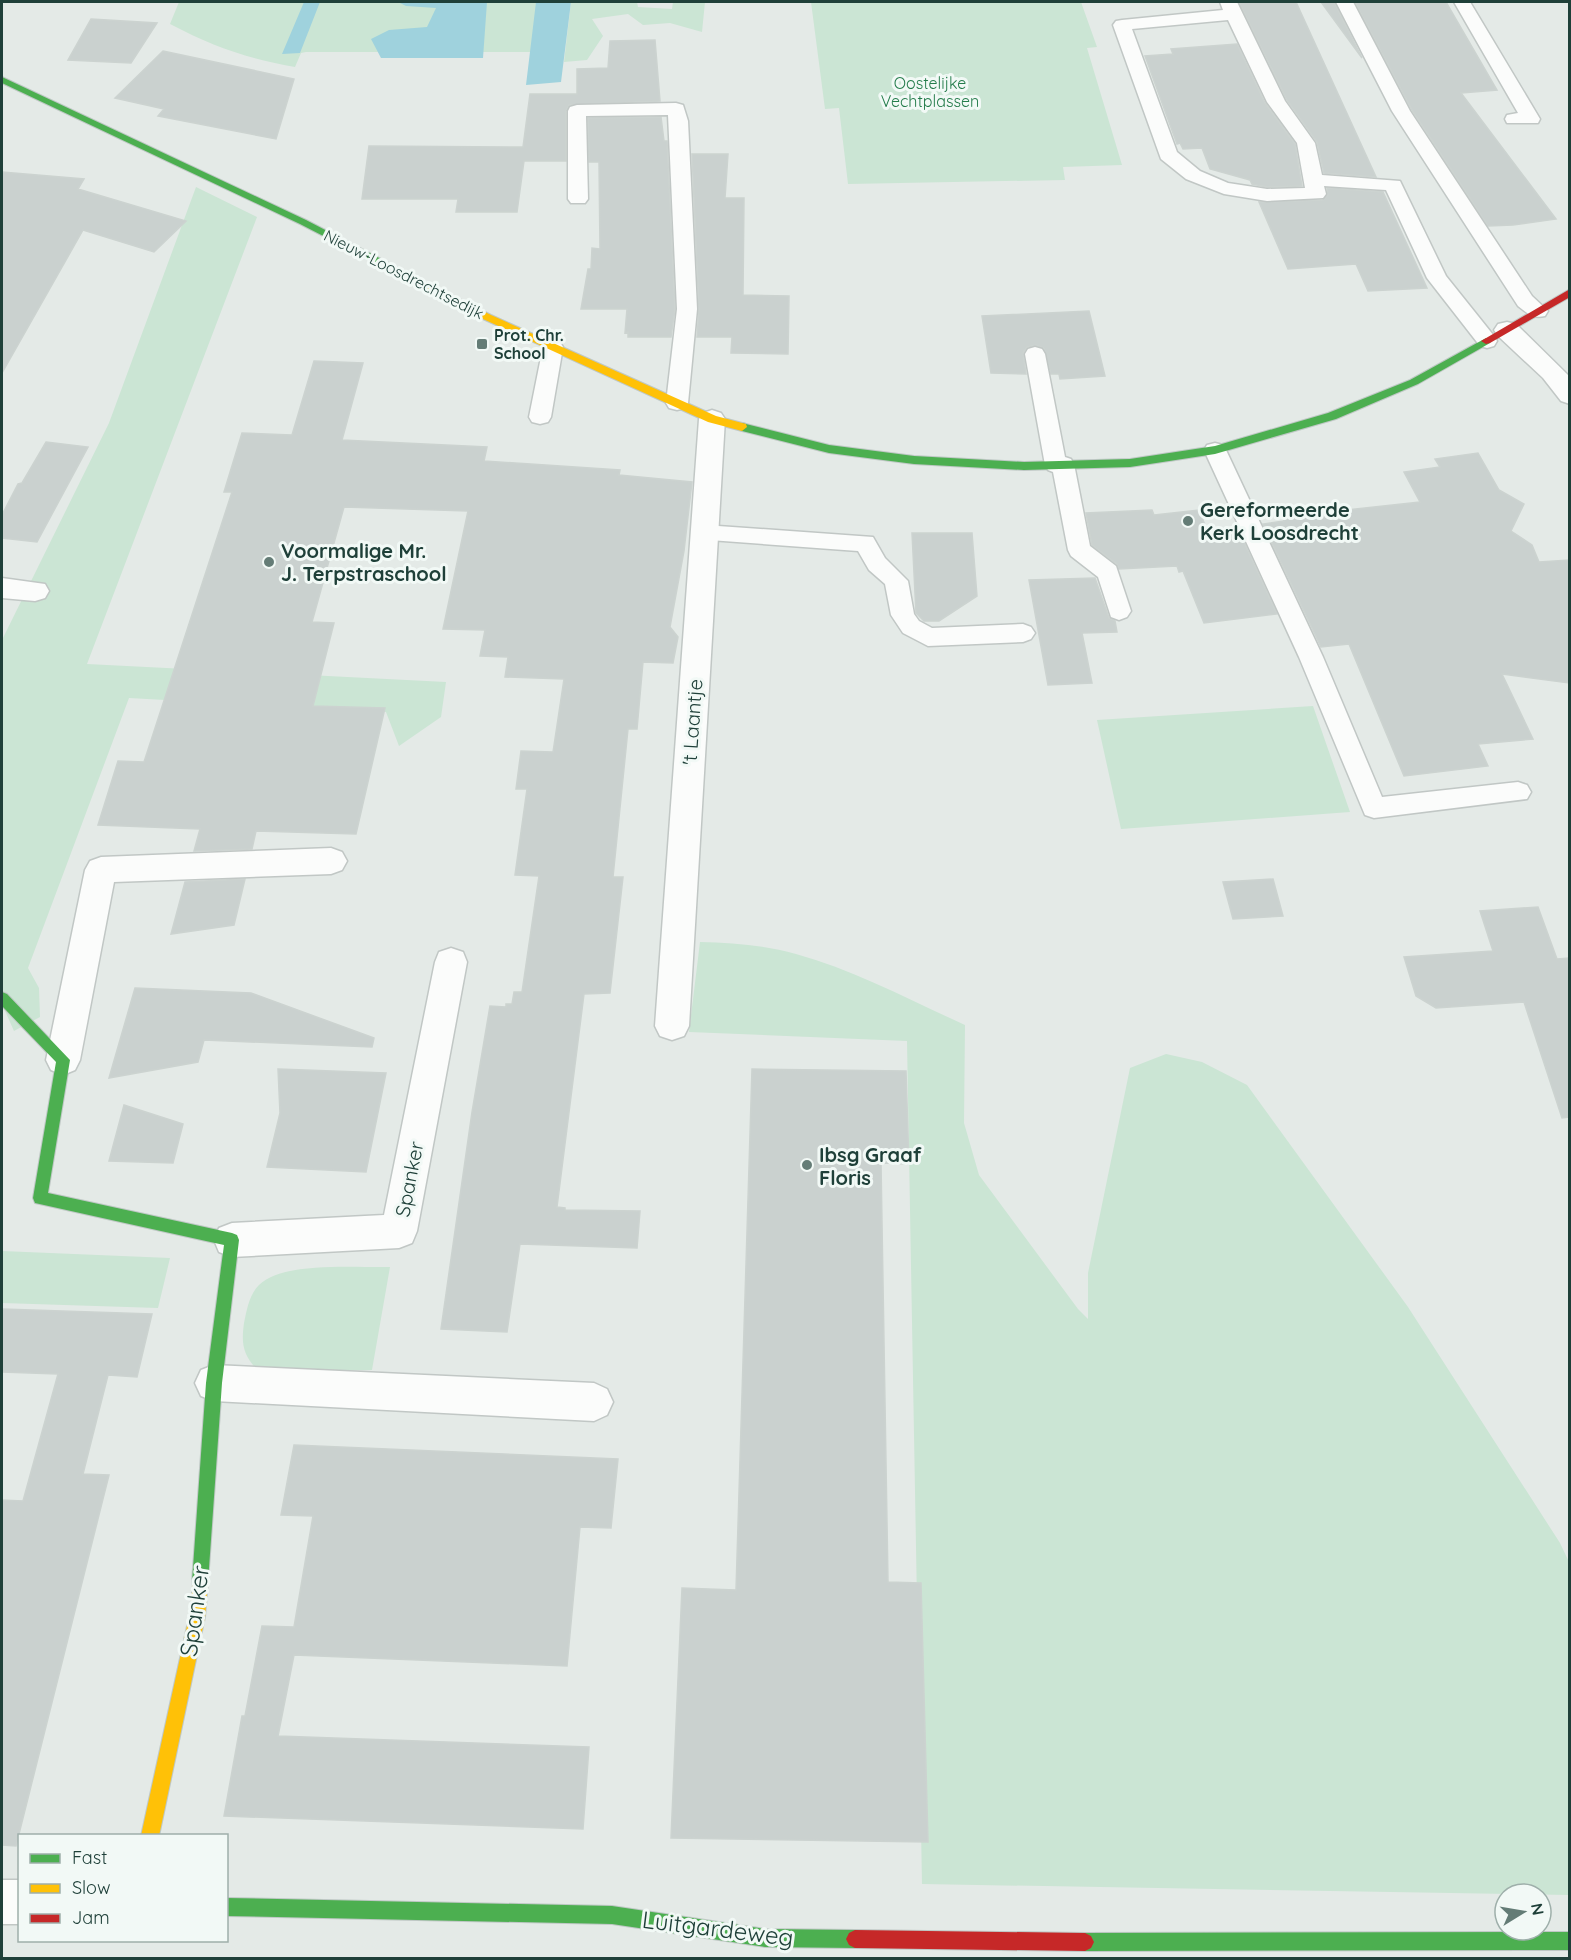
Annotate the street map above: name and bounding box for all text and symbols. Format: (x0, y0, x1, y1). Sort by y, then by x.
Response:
park label: Oostelijke Vechtplassen (881, 73, 979, 111)
street label: Nieuw-Loosdrechtsedijk (321, 225, 487, 323)
place label: Prot. Chr. School (494, 325, 564, 363)
marker: Prot. Chr. School (475, 337, 489, 351)
place label: Gereformeerde Kerk Loosdrecht (1200, 497, 1359, 545)
marker: Gereformeerde Kerk Loosdrecht (1181, 514, 1195, 528)
place label: Voormalige Mr. J. Terpstraschool (281, 538, 447, 586)
marker: Voormalige Mr. J. Terpstraschool (262, 555, 276, 569)
street label: 't Laantje (677, 678, 707, 766)
street label: Spanker (389, 1139, 429, 1219)
place label: Ibsg Graaf Floris (819, 1142, 922, 1190)
marker: Ibsg Graaf Floris (800, 1158, 814, 1172)
street label: Spanker (173, 1564, 215, 1658)
legend (18, 1834, 228, 1942)
text: Fast (72, 1846, 107, 1869)
text: Slow (72, 1876, 110, 1899)
north arrow (1493, 1882, 1553, 1942)
text: N (1527, 1901, 1549, 1917)
street label: Luitgardeweg (641, 1904, 795, 1952)
text: Jam (72, 1906, 110, 1929)

